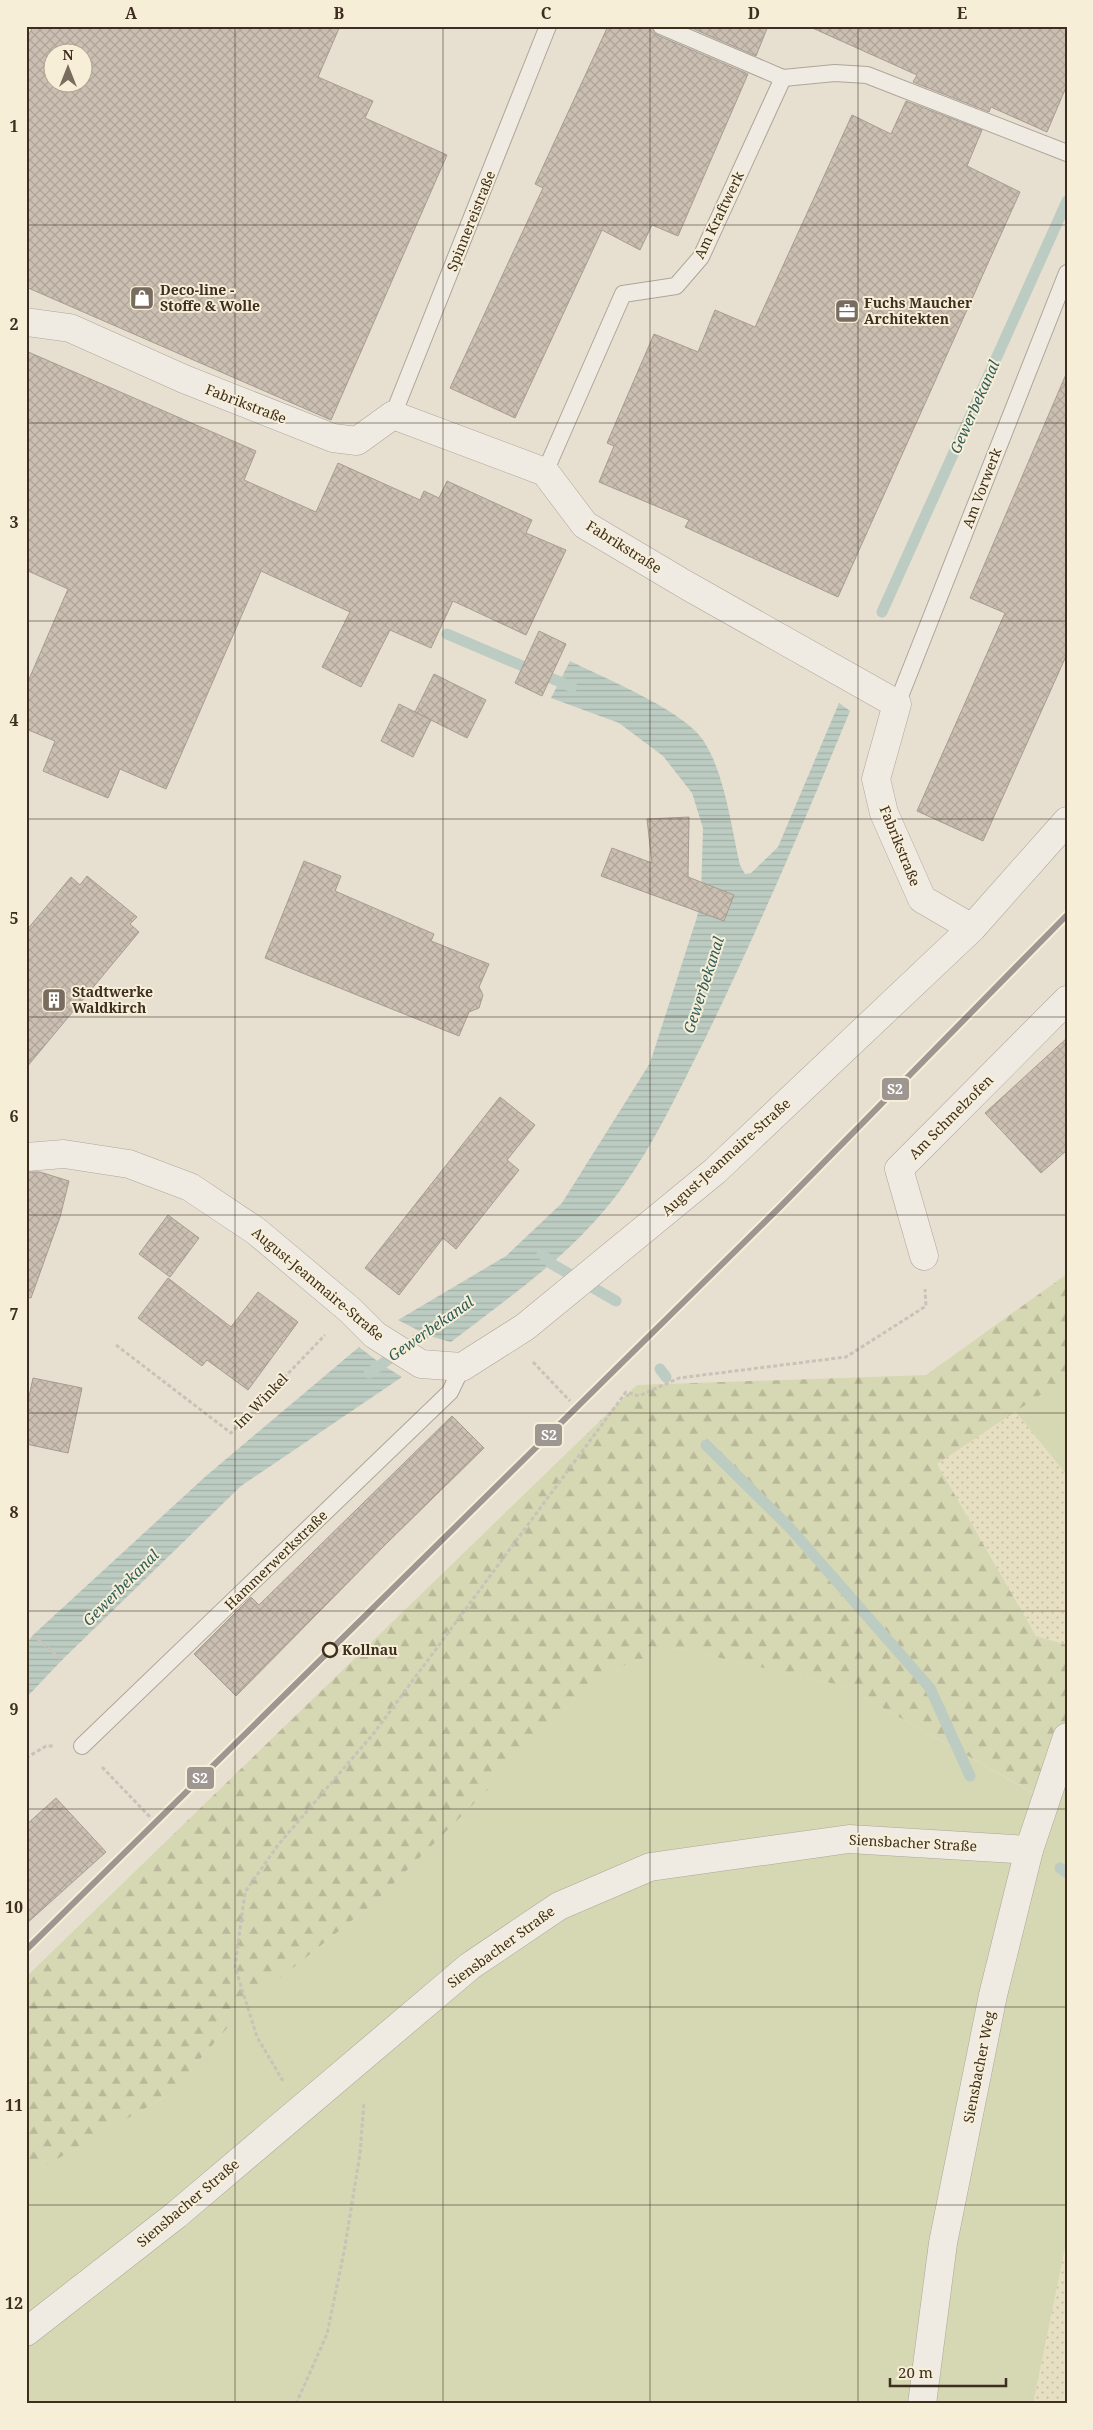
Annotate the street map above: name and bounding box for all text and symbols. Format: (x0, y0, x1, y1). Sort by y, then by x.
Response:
text: A (125, 2, 138, 24)
text: B (334, 2, 345, 24)
text: C (541, 2, 552, 24)
text: D (748, 2, 760, 24)
text: E (957, 2, 967, 24)
north arrow (42, 42, 92, 92)
text: N (62, 45, 74, 64)
text: 1 (9, 115, 19, 137)
street label: Am Kraftwerk (689, 167, 748, 262)
street label: Spinnereistraße (442, 168, 499, 274)
place label: Deco-line - Stoffe & Wolle (160, 280, 260, 315)
shop icon: Deco-line - Stoffe & Wolle (129, 285, 155, 311)
place label: Fuchs Maucher Architekten (864, 293, 973, 328)
office icon: Fuchs Maucher Architekten (834, 298, 860, 324)
text: 2 (9, 313, 19, 335)
water label: Gewerbekanal (945, 356, 1004, 456)
street label: Fabrikstraße (203, 379, 289, 428)
street label: Am Vorwerk (958, 444, 1006, 531)
text: 3 (9, 511, 19, 533)
street label: Fabrikstraße (583, 516, 666, 577)
text: 4 (9, 709, 19, 731)
street label: Fabrikstraße (876, 803, 925, 889)
text: 5 (9, 907, 19, 929)
water label: Gewerbekanal (678, 934, 728, 1035)
place label: Stadtwerke Waldkirch (72, 982, 153, 1017)
building icon: Stadtwerke Waldkirch (41, 987, 67, 1013)
street label: Am Schmelzofen (904, 1070, 997, 1163)
line badge: S2 (881, 1077, 910, 1101)
text: S2 (887, 1079, 903, 1098)
street label: August-Jeanmaire-Straße (657, 1094, 794, 1220)
text: 6 (9, 1105, 19, 1127)
street label: August-Jeanmaire-Straße (248, 1223, 388, 1345)
water label: Gewerbekanal (384, 1291, 478, 1365)
text: 7 (9, 1303, 19, 1325)
street label: Im Winkel (230, 1368, 292, 1432)
line badge: S2 (534, 1423, 563, 1447)
text: S2 (541, 1425, 557, 1444)
text: 8 (9, 1501, 19, 1523)
street label: Hammerwerkstraße (220, 1506, 331, 1614)
water label: Gewerbekanal (78, 1545, 163, 1630)
place label: Kollnau (342, 1640, 398, 1659)
marker: Kollnau (322, 1642, 338, 1658)
text: 9 (9, 1698, 19, 1720)
line badge: S2 (186, 1766, 215, 1790)
text: S2 (192, 1768, 208, 1787)
street label: Siensbacher Straße (849, 1830, 978, 1855)
text: 10 (5, 1896, 23, 1918)
street label: Siensbacher Straße (443, 1901, 558, 1992)
street label: Siensbacher Weg (958, 2009, 999, 2125)
text: 11 (5, 2094, 23, 2116)
street label: Siensbacher Straße (132, 2154, 243, 2251)
text: 12 (5, 2292, 23, 2314)
scale bar (890, 2355, 1007, 2387)
text: 20 m (898, 2362, 933, 2382)

